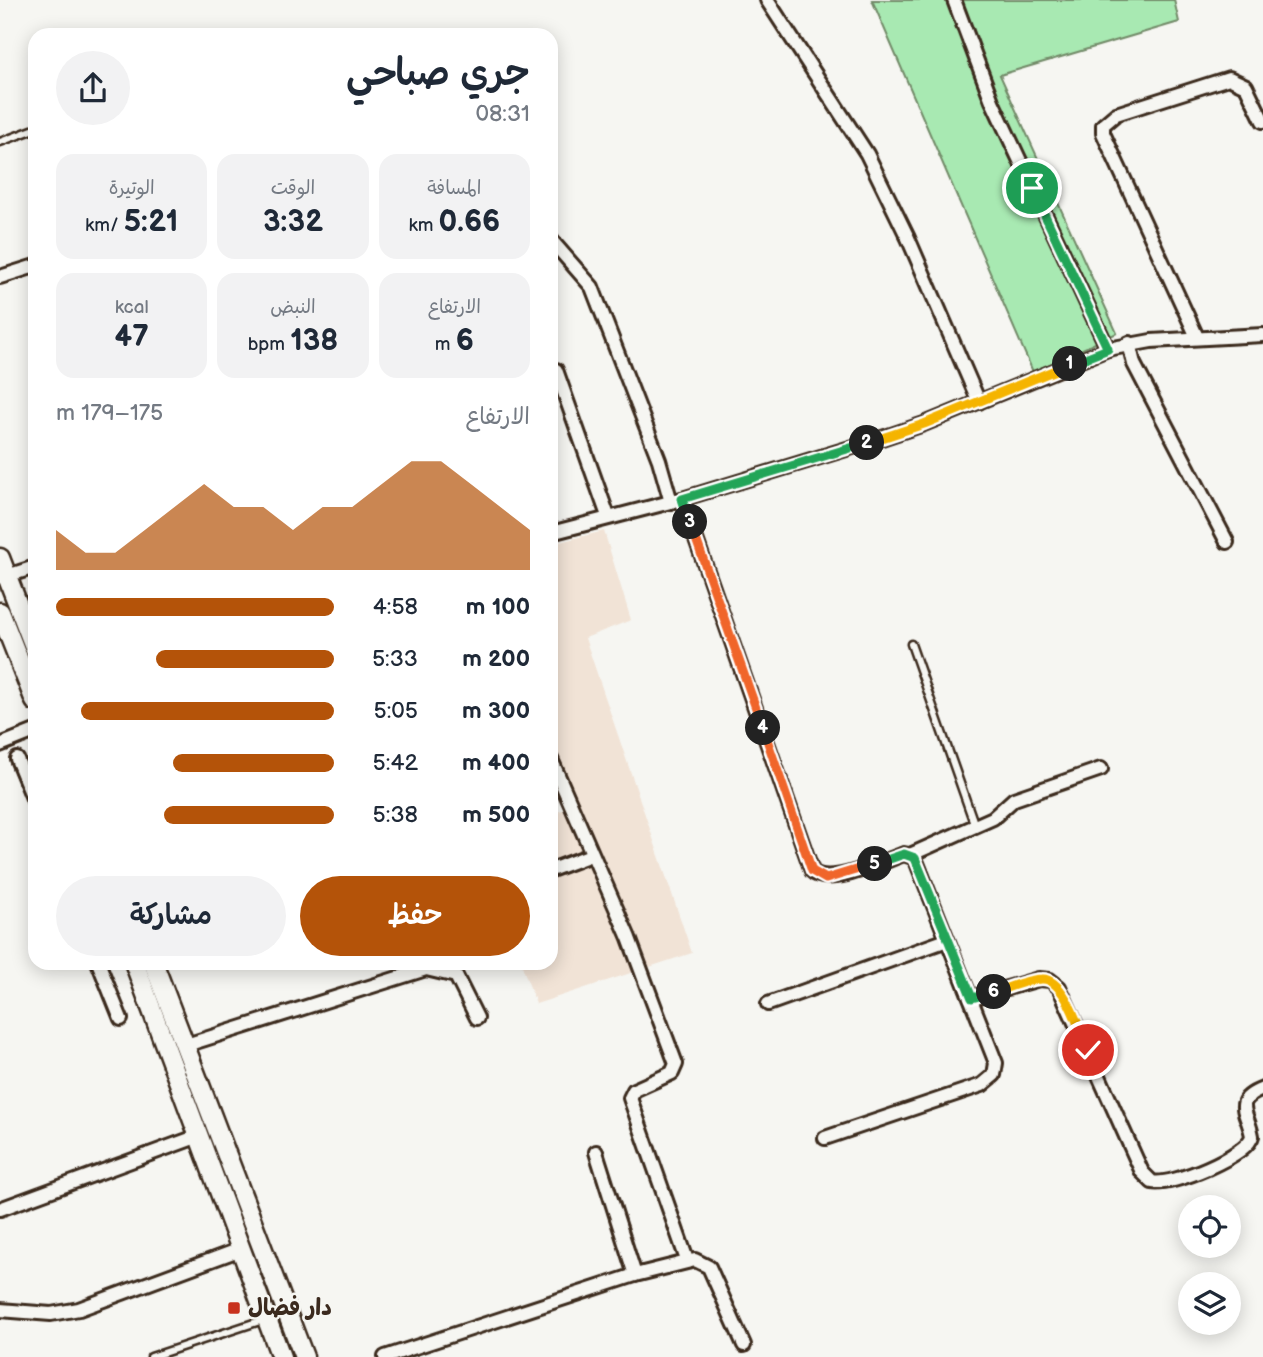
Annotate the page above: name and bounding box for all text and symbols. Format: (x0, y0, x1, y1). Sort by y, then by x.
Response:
button: share (56, 51, 130, 125)
text: جري صباحي (346, 51, 530, 96)
text: 08:31 (475, 100, 530, 128)
pin (1002, 158, 1062, 218)
icon: arrive (1013, 169, 1051, 207)
text: الوتيرة (109, 177, 155, 200)
text: الوقت (271, 177, 315, 200)
text: المسافة (427, 177, 481, 200)
text: 5:21 (124, 204, 178, 240)
text: 3:32 (263, 204, 323, 240)
text: 0.66 (439, 204, 500, 240)
text: /km (85, 214, 124, 237)
text: km (408, 214, 439, 237)
text: kcal (115, 296, 149, 319)
text: النبض (270, 296, 316, 319)
text: الارتفاع (428, 296, 481, 319)
text: 47 (115, 319, 149, 355)
text: 138 (290, 323, 338, 359)
text: 6 (456, 323, 474, 359)
text: bpm (248, 333, 290, 356)
text: m (435, 333, 456, 356)
pin: 1 (1052, 346, 1088, 382)
text: 1 (1066, 352, 1074, 375)
text: 175–179 m (56, 399, 163, 427)
text: الارتفاع (466, 403, 530, 431)
pin: 2 (850, 426, 884, 460)
text: 2 (861, 431, 872, 454)
pin: 3 (672, 504, 708, 540)
text: 3 (684, 510, 695, 533)
text: 4:58 (373, 593, 418, 621)
text: 100 m (466, 593, 530, 621)
text: 5:33 (372, 645, 418, 673)
text: 200 m (462, 645, 530, 673)
text: 5:05 (373, 697, 418, 725)
text: 300 m (462, 697, 530, 725)
pin: 4 (746, 710, 780, 746)
text: 4 (757, 716, 768, 739)
text: 5:42 (373, 749, 418, 777)
text: 400 m (462, 749, 530, 777)
text: 5:38 (373, 801, 418, 829)
text: 500 m (462, 801, 530, 829)
pin: 5 (858, 846, 892, 882)
text: 5 (869, 852, 880, 875)
button: مشاركة (56, 876, 286, 956)
button: حفظ (300, 876, 530, 956)
pin: 6 (976, 974, 1012, 1010)
text: 6 (988, 980, 999, 1003)
pin (1058, 1020, 1118, 1080)
icon: check (1069, 1031, 1107, 1069)
map controls (1178, 1195, 1241, 1335)
button: locate (1178, 1195, 1241, 1258)
button: layers (1178, 1272, 1241, 1335)
place label: دار فضال (248, 1294, 332, 1322)
marker: دار فضال (226, 1300, 242, 1316)

